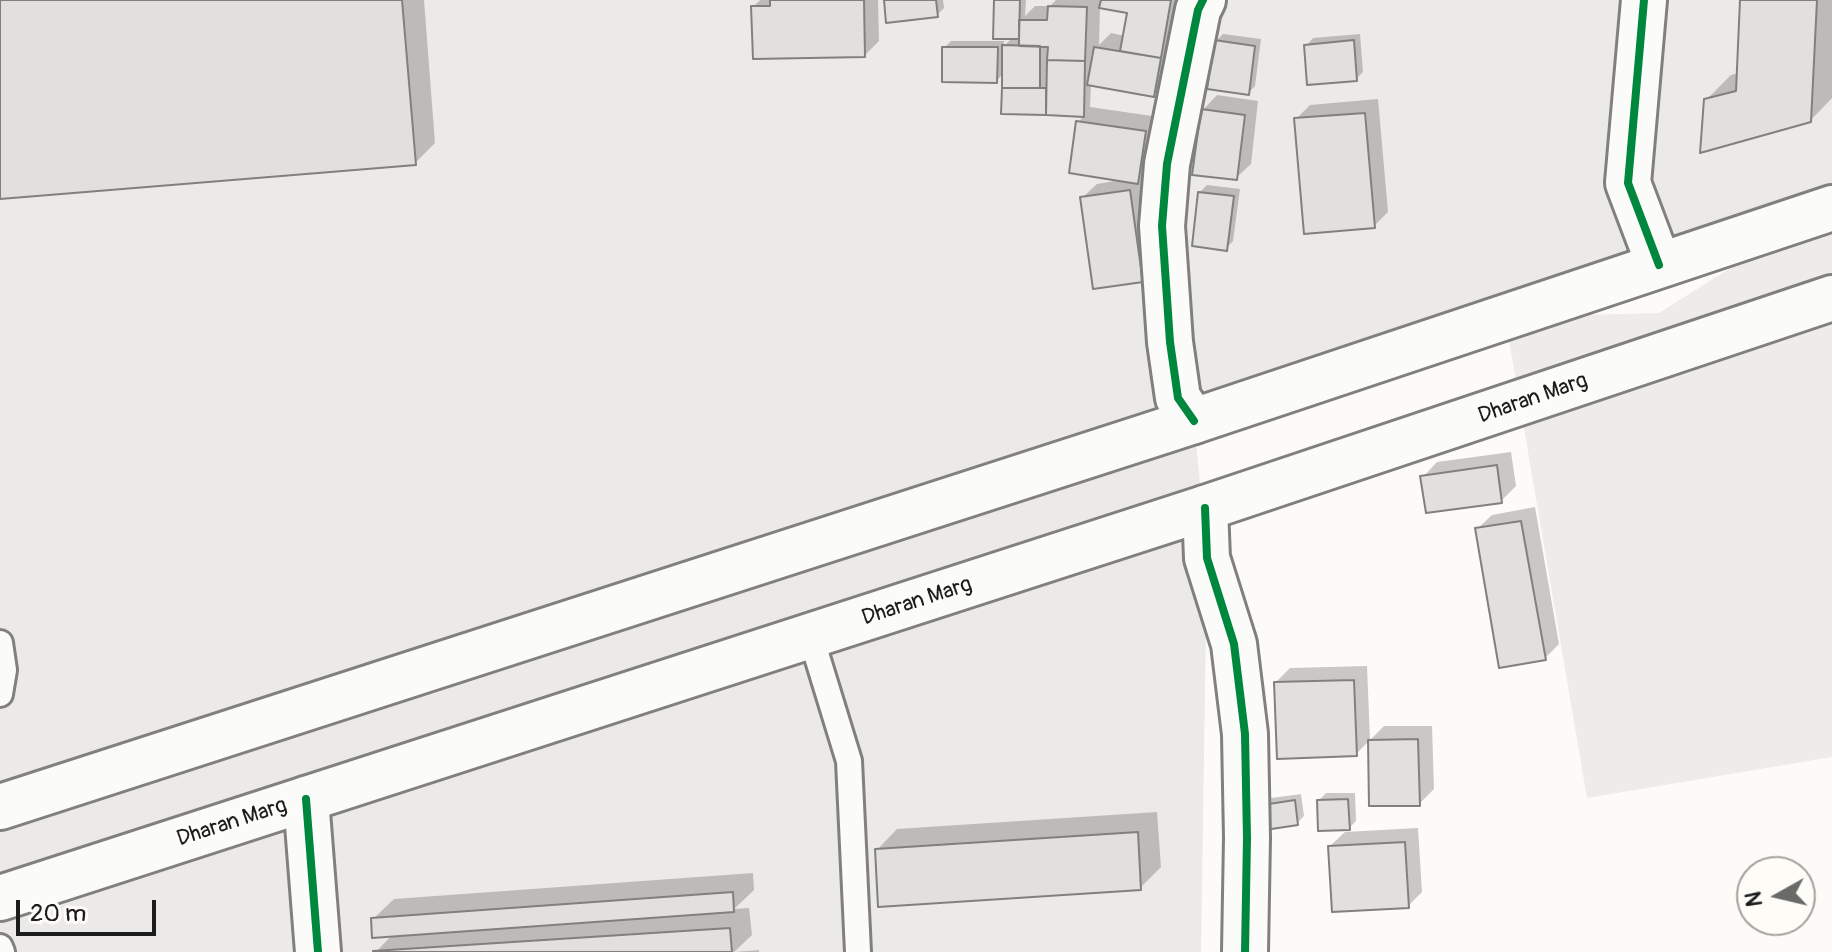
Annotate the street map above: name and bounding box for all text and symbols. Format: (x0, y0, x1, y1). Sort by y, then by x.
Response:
street label: Dharan Marg (1475, 368, 1591, 430)
street label: Dharan Marg (859, 572, 975, 632)
street label: Dharan Marg (174, 793, 290, 853)
north arrow (1736, 856, 1816, 936)
scale bar (20, 884, 160, 934)
text: N (1739, 890, 1769, 908)
text: 20 m (30, 899, 86, 928)

